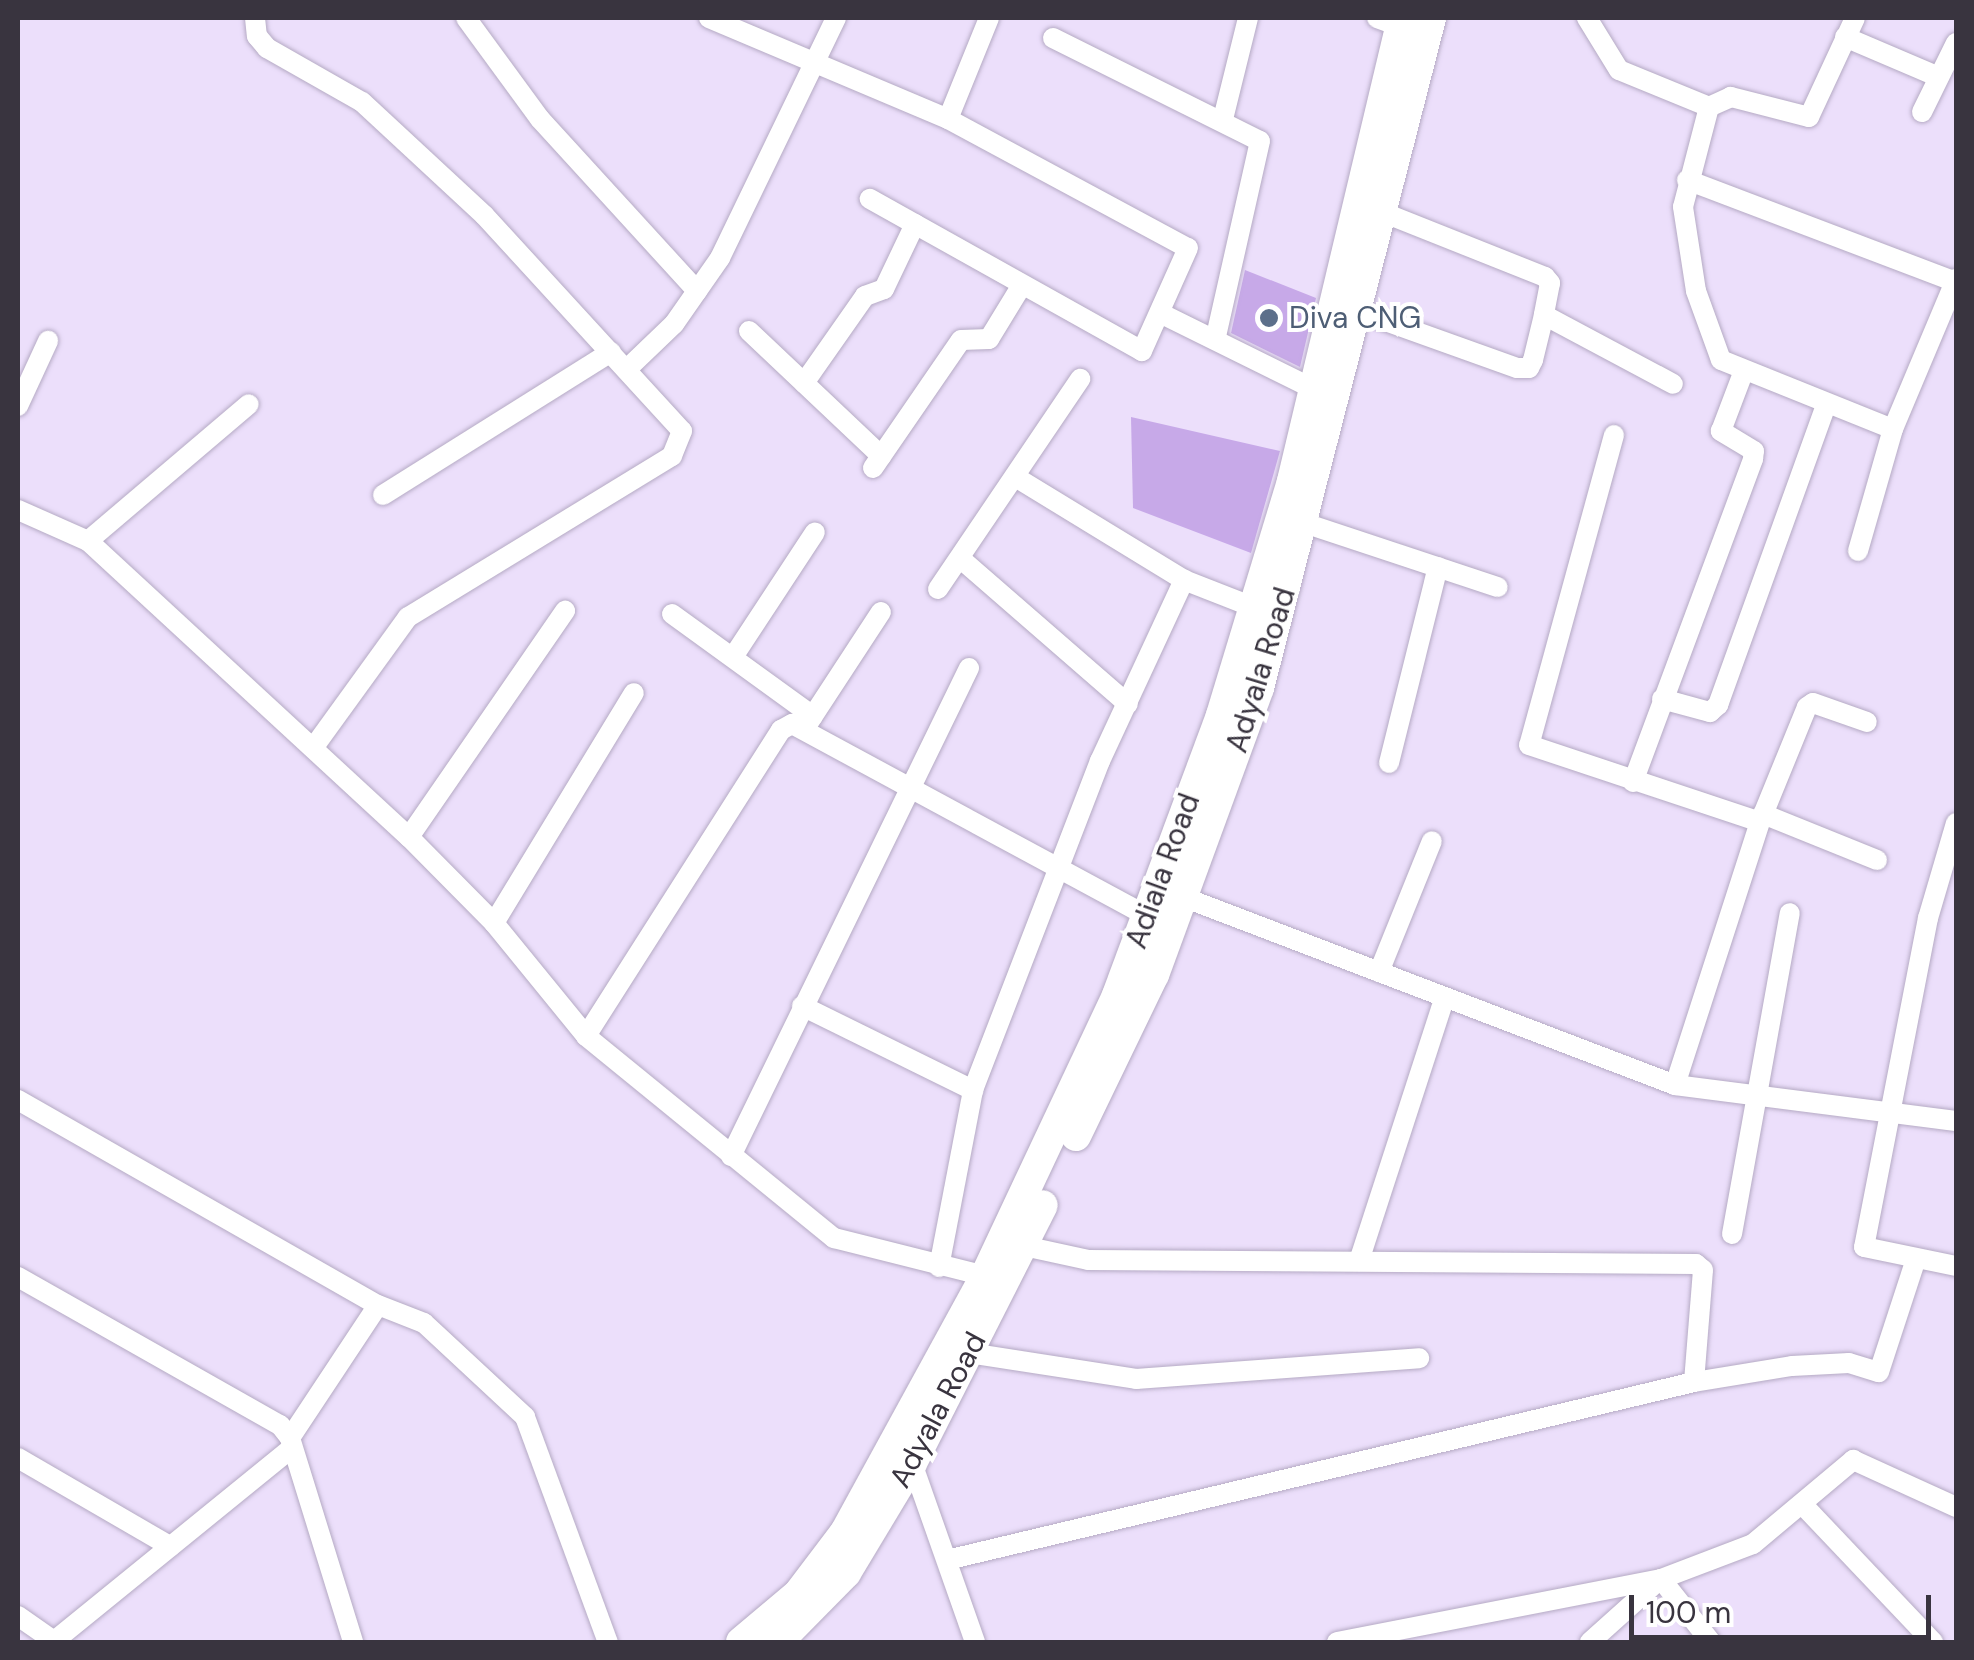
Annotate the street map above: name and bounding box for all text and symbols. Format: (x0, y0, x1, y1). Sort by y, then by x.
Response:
place label: Diva CNG (1289, 300, 1421, 336)
marker: Diva CNG (1258, 307, 1280, 329)
street label: Adyala Road (1219, 583, 1303, 757)
street label: Adiala Road (1118, 789, 1208, 953)
street label: Adyala Road (882, 1326, 994, 1494)
scale bar (1634, 1575, 1936, 1637)
text: 100 m (1646, 1593, 1731, 1632)

